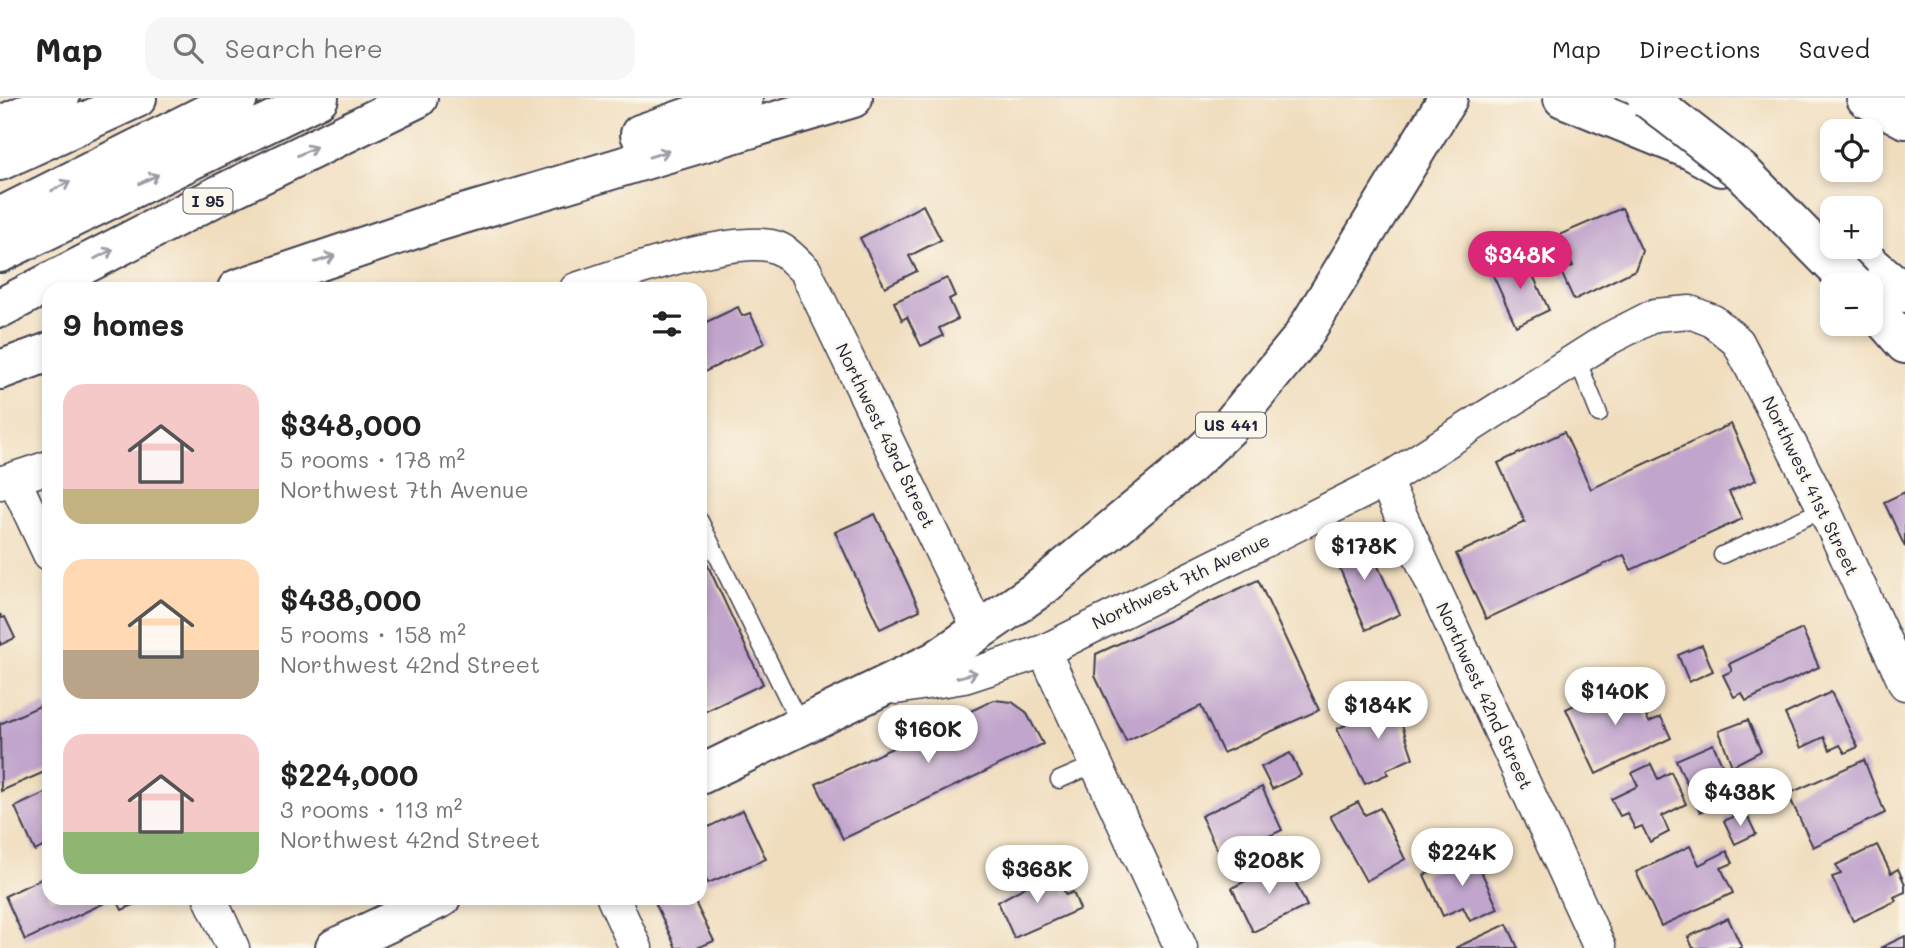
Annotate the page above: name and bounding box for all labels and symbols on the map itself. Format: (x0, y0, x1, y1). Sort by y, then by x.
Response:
one-way arrow (296, 144, 317, 158)
one-way arrow (648, 147, 670, 160)
one-way arrow (138, 172, 159, 186)
one-way arrow (50, 179, 71, 193)
road number: I 95 (184, 188, 232, 214)
pin: $348K (1471, 232, 1569, 291)
one-way arrow (93, 247, 114, 261)
one-way arrow (313, 252, 335, 264)
street label: Northwest 43rd Street (831, 339, 941, 532)
street label: Northwest 41st Street (1757, 392, 1865, 579)
road number: US 441 (1196, 412, 1266, 438)
pin: $178K (1315, 522, 1413, 582)
street label: Northwest 7th Avenue (1088, 528, 1273, 635)
street label: Northwest 42nd Street (1431, 598, 1539, 793)
one-way arrow (955, 668, 978, 681)
pin: $140K (1566, 668, 1664, 727)
pin: $184K (1329, 682, 1427, 741)
pin: $160K (879, 706, 977, 765)
pin: $438K (1691, 768, 1789, 828)
pin: $224K (1413, 828, 1511, 888)
pin: $208K (1220, 836, 1318, 896)
pin: $368K (988, 846, 1086, 905)

